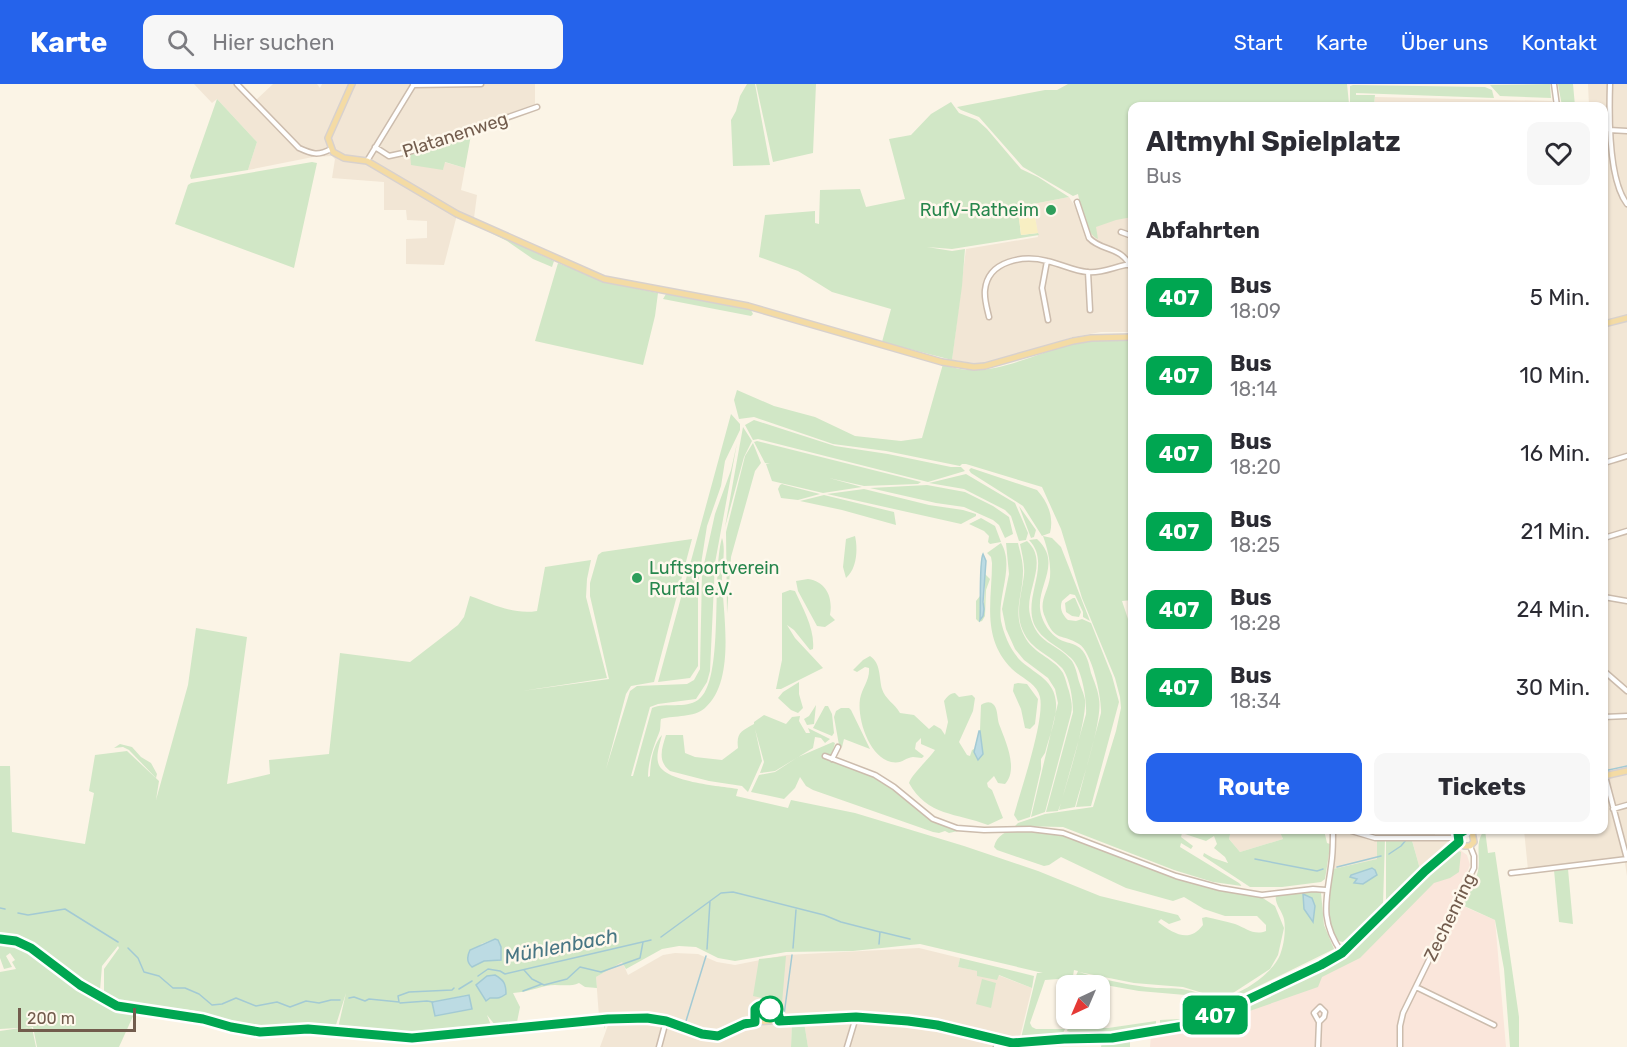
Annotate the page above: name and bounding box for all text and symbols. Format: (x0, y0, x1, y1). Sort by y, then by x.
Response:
search box (143, 15, 563, 69)
text: Karte (30, 26, 107, 59)
icon: search (164, 26, 197, 59)
text: Hier suchen (212, 29, 335, 56)
text: Start (1234, 30, 1283, 55)
text: Karte (1316, 30, 1368, 55)
text: Über uns (1401, 30, 1489, 55)
text: Kontakt (1522, 30, 1597, 55)
street label: Platanenweg (400, 108, 510, 162)
button: heart (1527, 122, 1590, 185)
text: Altmyhl Spielplatz (1146, 125, 1401, 158)
text: Bus (1146, 164, 1182, 188)
place label: RufV-Ratheim (920, 199, 1039, 221)
marker: RufV-Ratheim (1044, 203, 1058, 217)
text: Abfahrten (1146, 217, 1260, 244)
text: Bus (1230, 272, 1272, 299)
text: 5 Min. (1530, 284, 1590, 311)
text: 407 (1159, 285, 1199, 310)
text: 18:09 (1230, 299, 1281, 323)
text: Bus (1230, 350, 1272, 377)
text: 10 Min. (1520, 362, 1590, 389)
text: 407 (1159, 363, 1199, 388)
text: 18:14 (1230, 377, 1277, 401)
text: Bus (1230, 428, 1272, 455)
text: 16 Min. (1520, 440, 1590, 467)
text: 407 (1159, 441, 1199, 466)
text: 18:20 (1230, 455, 1281, 479)
text: Bus (1230, 506, 1272, 533)
text: 21 Min. (1521, 518, 1590, 545)
text: 407 (1159, 519, 1199, 544)
text: 18:25 (1230, 533, 1280, 557)
place label: Luftsportverein Rurtal e.V. (649, 557, 780, 600)
marker: Luftsportverein Rurtal e.V. (630, 571, 644, 585)
text: Bus (1230, 584, 1272, 611)
text: 24 Min. (1517, 596, 1590, 623)
text: 407 (1159, 597, 1199, 622)
text: 18:28 (1230, 611, 1281, 635)
text: Bus (1230, 662, 1272, 689)
text: 30 Min. (1516, 674, 1590, 701)
text: 407 (1159, 675, 1199, 700)
text: 18:34 (1230, 689, 1281, 713)
button: Route (1146, 753, 1362, 822)
button: Tickets (1374, 753, 1590, 822)
street label: Zechenring (1419, 869, 1481, 965)
water label: Mühlenbach (502, 923, 620, 969)
north arrow (1056, 975, 1110, 1029)
map controls (1056, 975, 1110, 1029)
unlabelled marker (757, 996, 783, 1022)
line badge: 407 (1180, 996, 1250, 1034)
text: 407 (1195, 1003, 1235, 1028)
scale bar (18, 1005, 136, 1032)
text: 200 m (27, 1009, 75, 1028)

